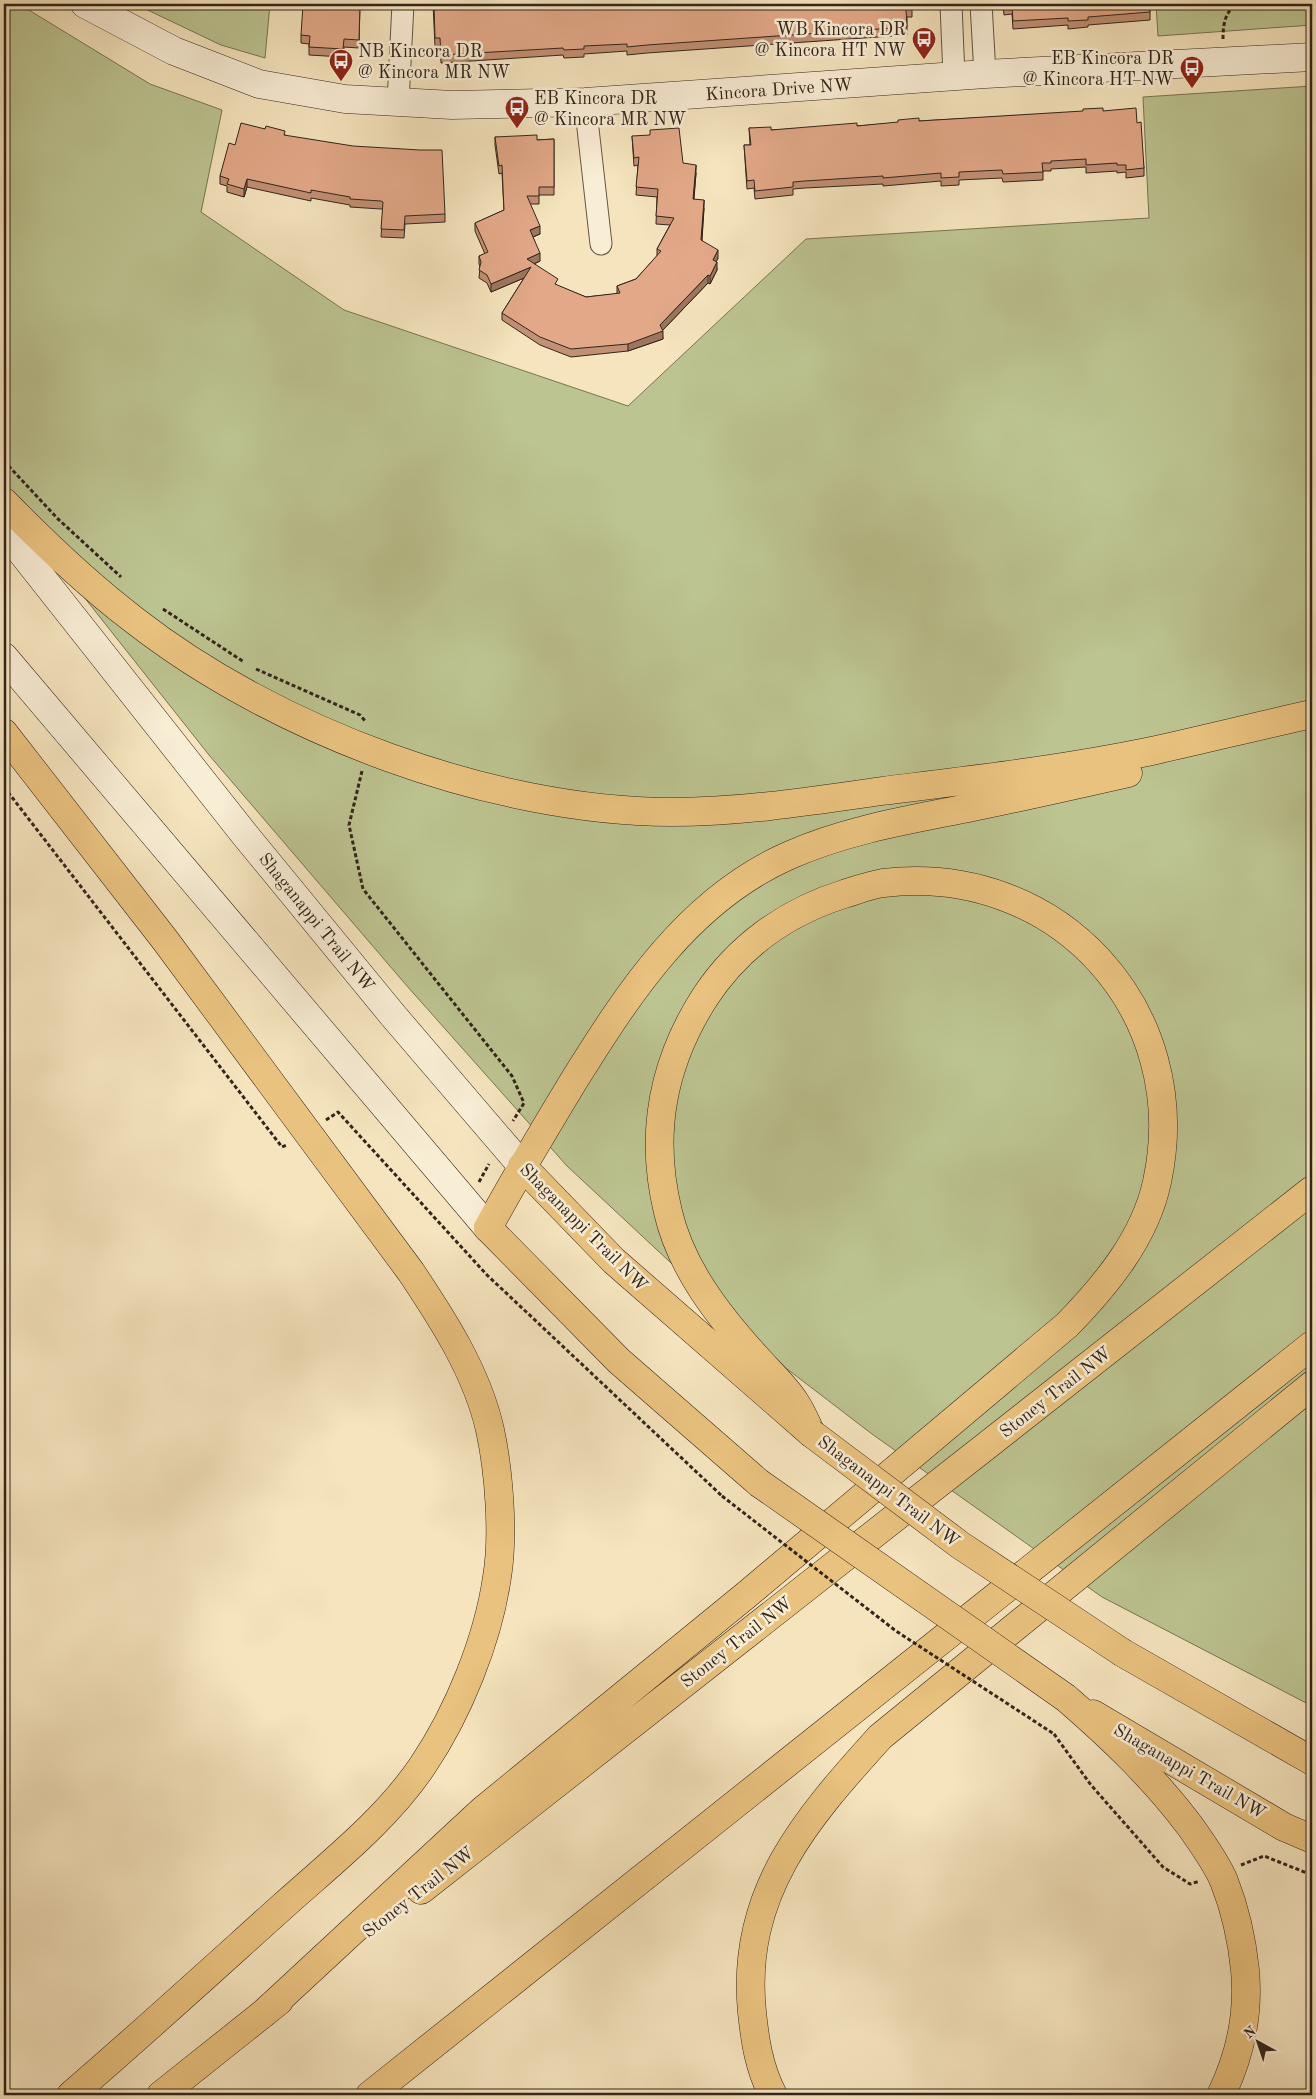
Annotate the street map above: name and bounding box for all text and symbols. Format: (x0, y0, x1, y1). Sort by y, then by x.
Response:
place label: WB Kincora DR @ Kincora HT NW (755, 21, 906, 60)
bus stop icon: WB Kincora DR @ Kincora HT NW (911, 26, 937, 60)
place label: NB Kincora DR @ Kincora MR NW (358, 43, 510, 82)
bus stop icon: NB Kincora DR @ Kincora MR NW (328, 48, 354, 82)
place label: EB Kincora DR @ Kincora HT NW (1023, 50, 1174, 89)
bus stop icon: EB Kincora DR @ Kincora HT NW (1179, 55, 1205, 89)
street label: Kincora Drive NW (705, 76, 853, 104)
place label: EB Kincora DR @ Kincora MR NW (534, 90, 686, 129)
bus stop icon: EB Kincora DR @ Kincora MR NW (504, 95, 530, 129)
street label: Shaganappi Trail NW (255, 850, 378, 995)
street label: Shaganappi Trail NW (516, 1160, 651, 1295)
street label: Stoney Trail NW (997, 1344, 1115, 1442)
street label: Shaganappi Trail NW (814, 1433, 963, 1551)
street label: Stoney Trail NW (678, 1594, 796, 1692)
street label: Shaganappi Trail NW (1110, 1721, 1269, 1823)
street label: Stoney Trail NW (360, 1844, 478, 1942)
north arrow (1234, 2016, 1284, 2066)
text: N (1242, 2024, 1259, 2042)

